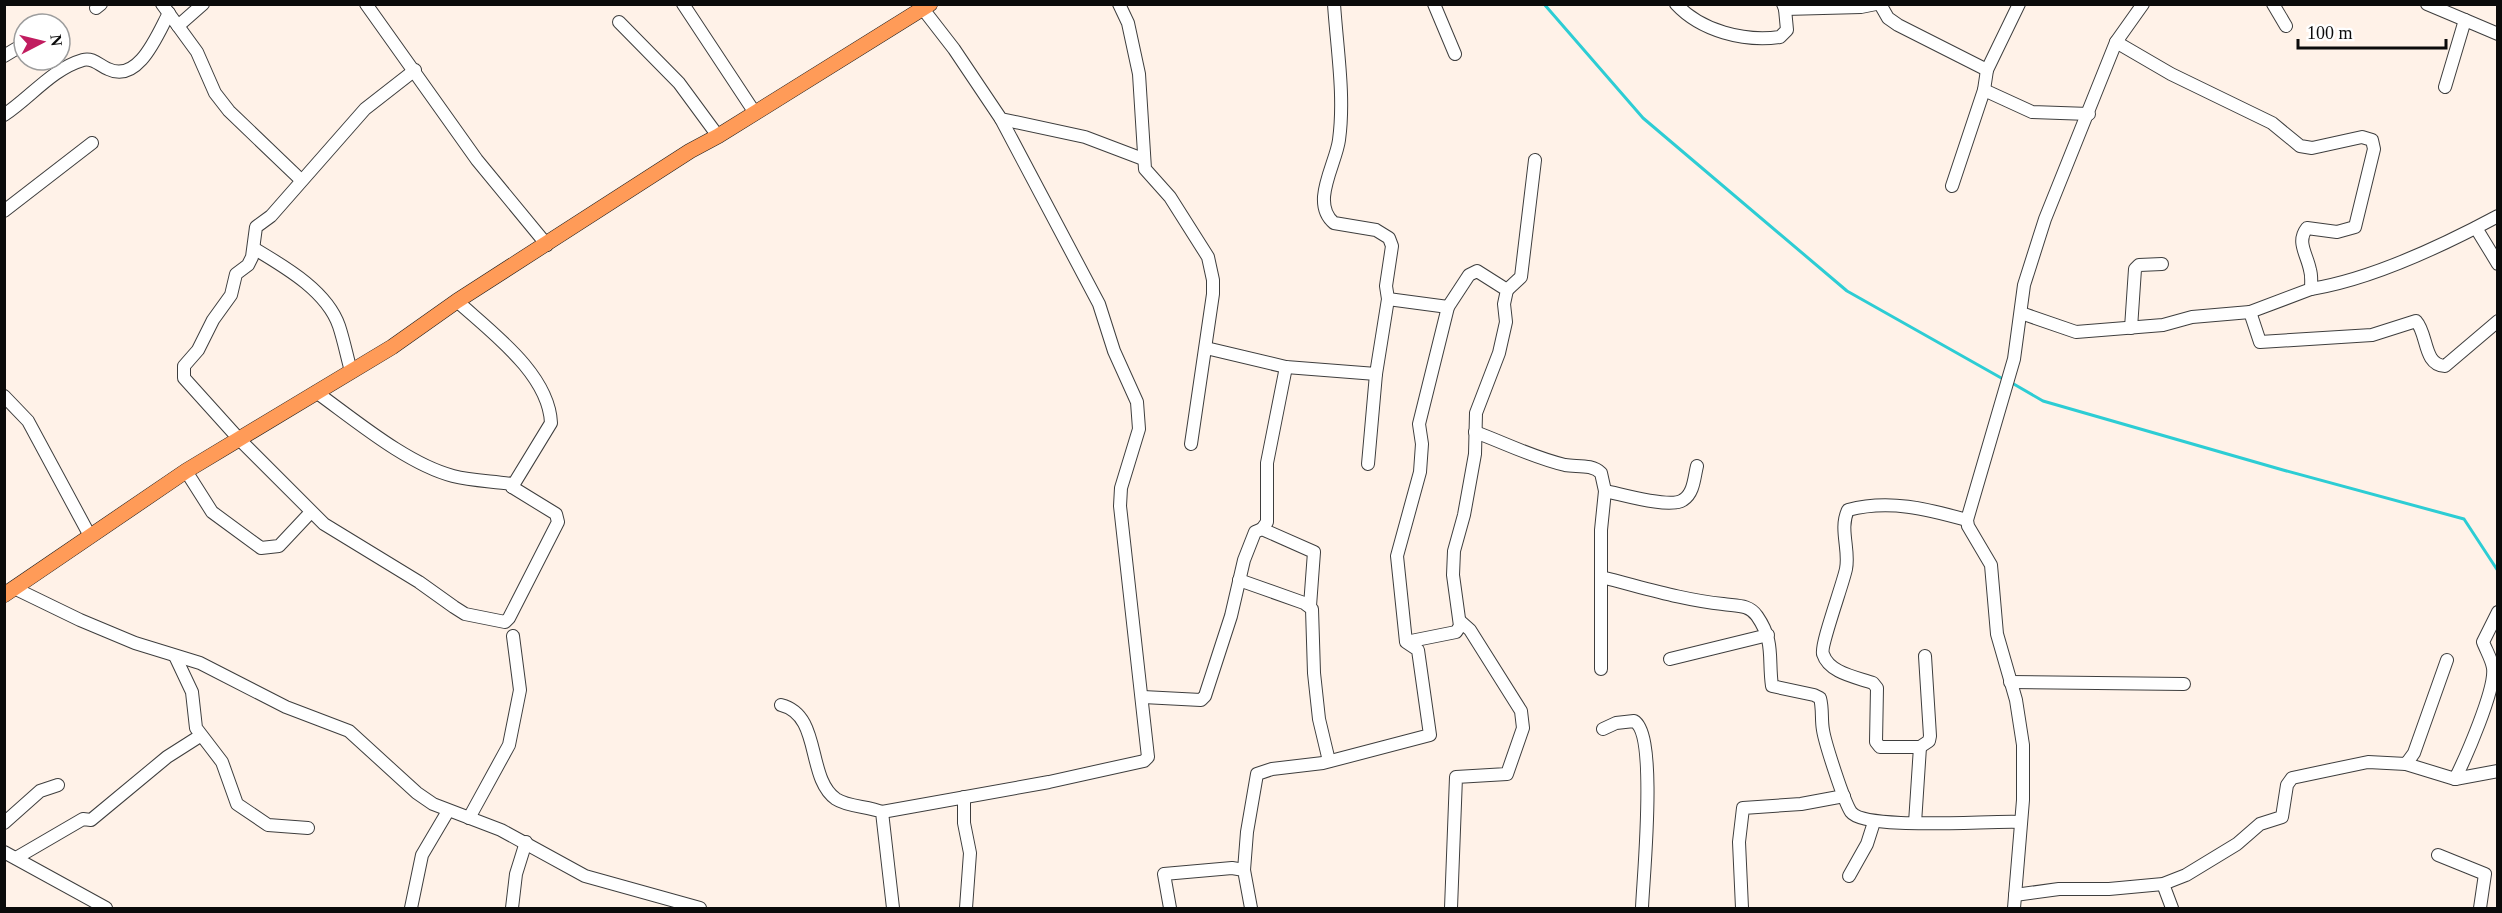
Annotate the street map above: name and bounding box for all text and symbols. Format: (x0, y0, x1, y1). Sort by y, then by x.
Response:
north arrow (12, 12, 72, 72)
scale bar (2298, 12, 2446, 50)
text: 100 m (2307, 23, 2353, 43)
text: N (47, 33, 66, 47)

